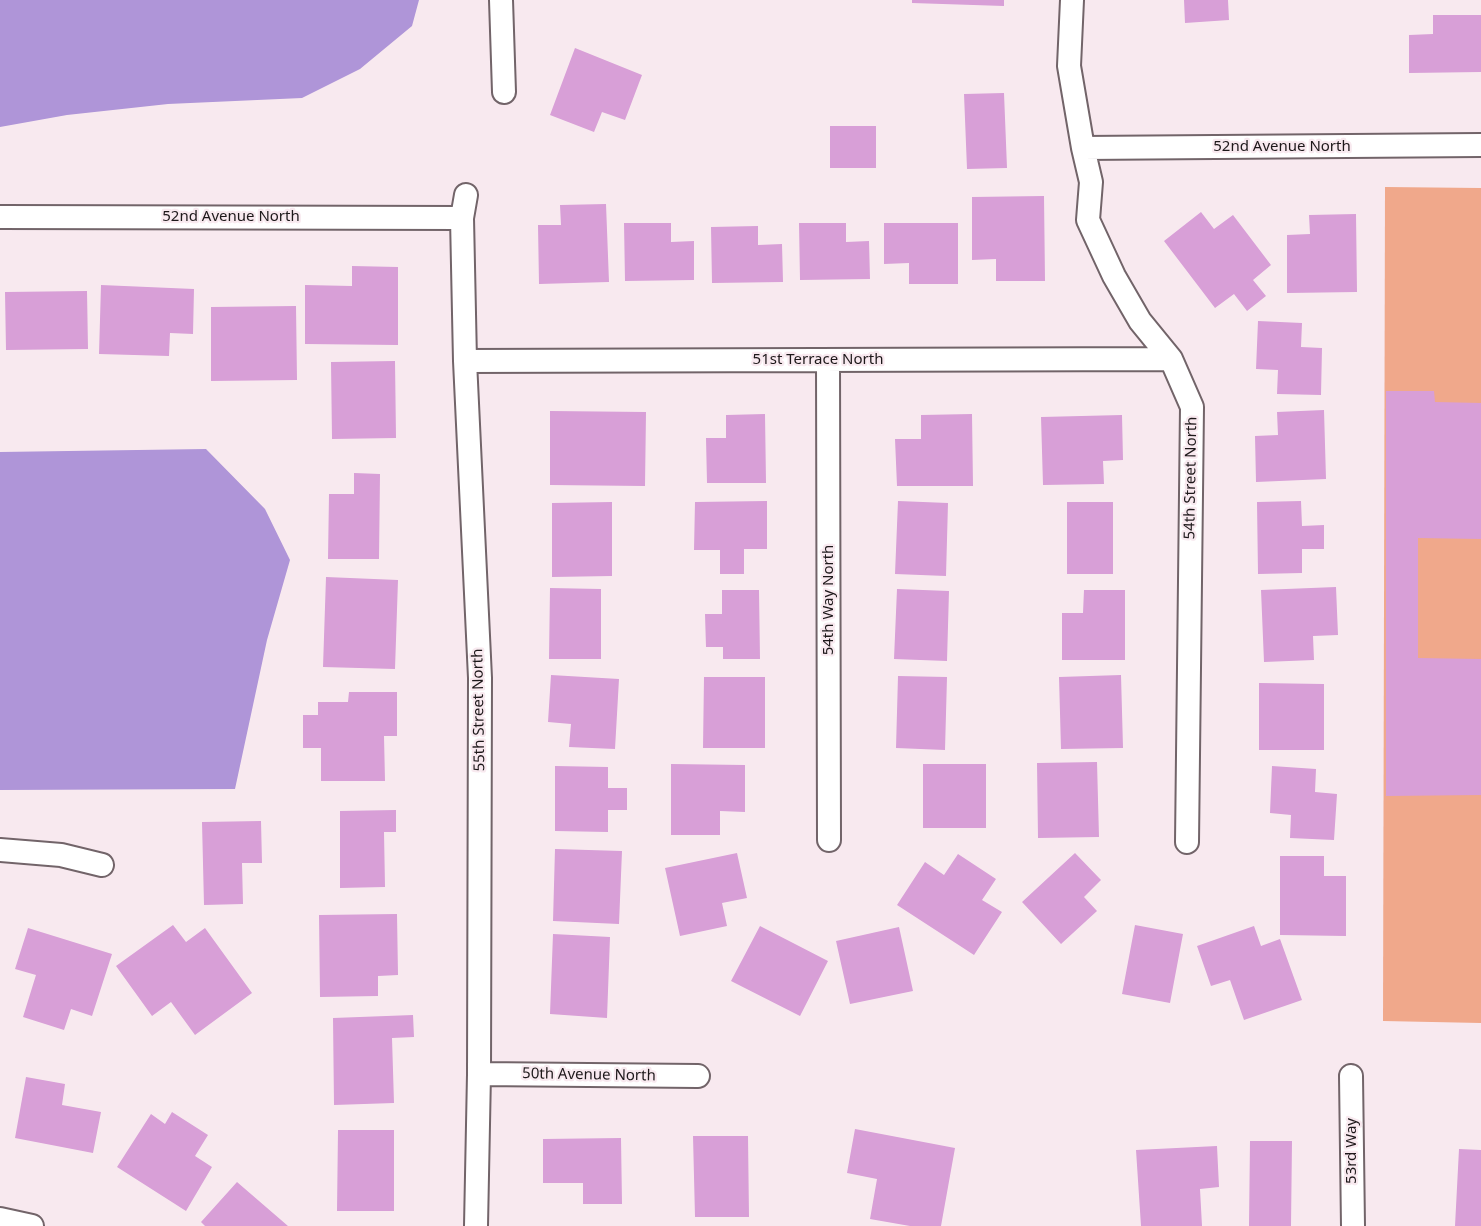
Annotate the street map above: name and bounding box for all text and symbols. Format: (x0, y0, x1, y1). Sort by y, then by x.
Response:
street label: 52nd Avenue North (1213, 138, 1351, 156)
street label: 52nd Avenue North (162, 208, 300, 226)
street label: 51st Terrace North (753, 351, 883, 369)
street label: 54th Street North (1181, 416, 1201, 540)
street label: 54th Way North (820, 545, 838, 655)
street label: 55th Street North (469, 648, 489, 772)
street label: 50th Avenue North (522, 1065, 656, 1085)
street label: 53rd Way (1343, 1118, 1361, 1184)

